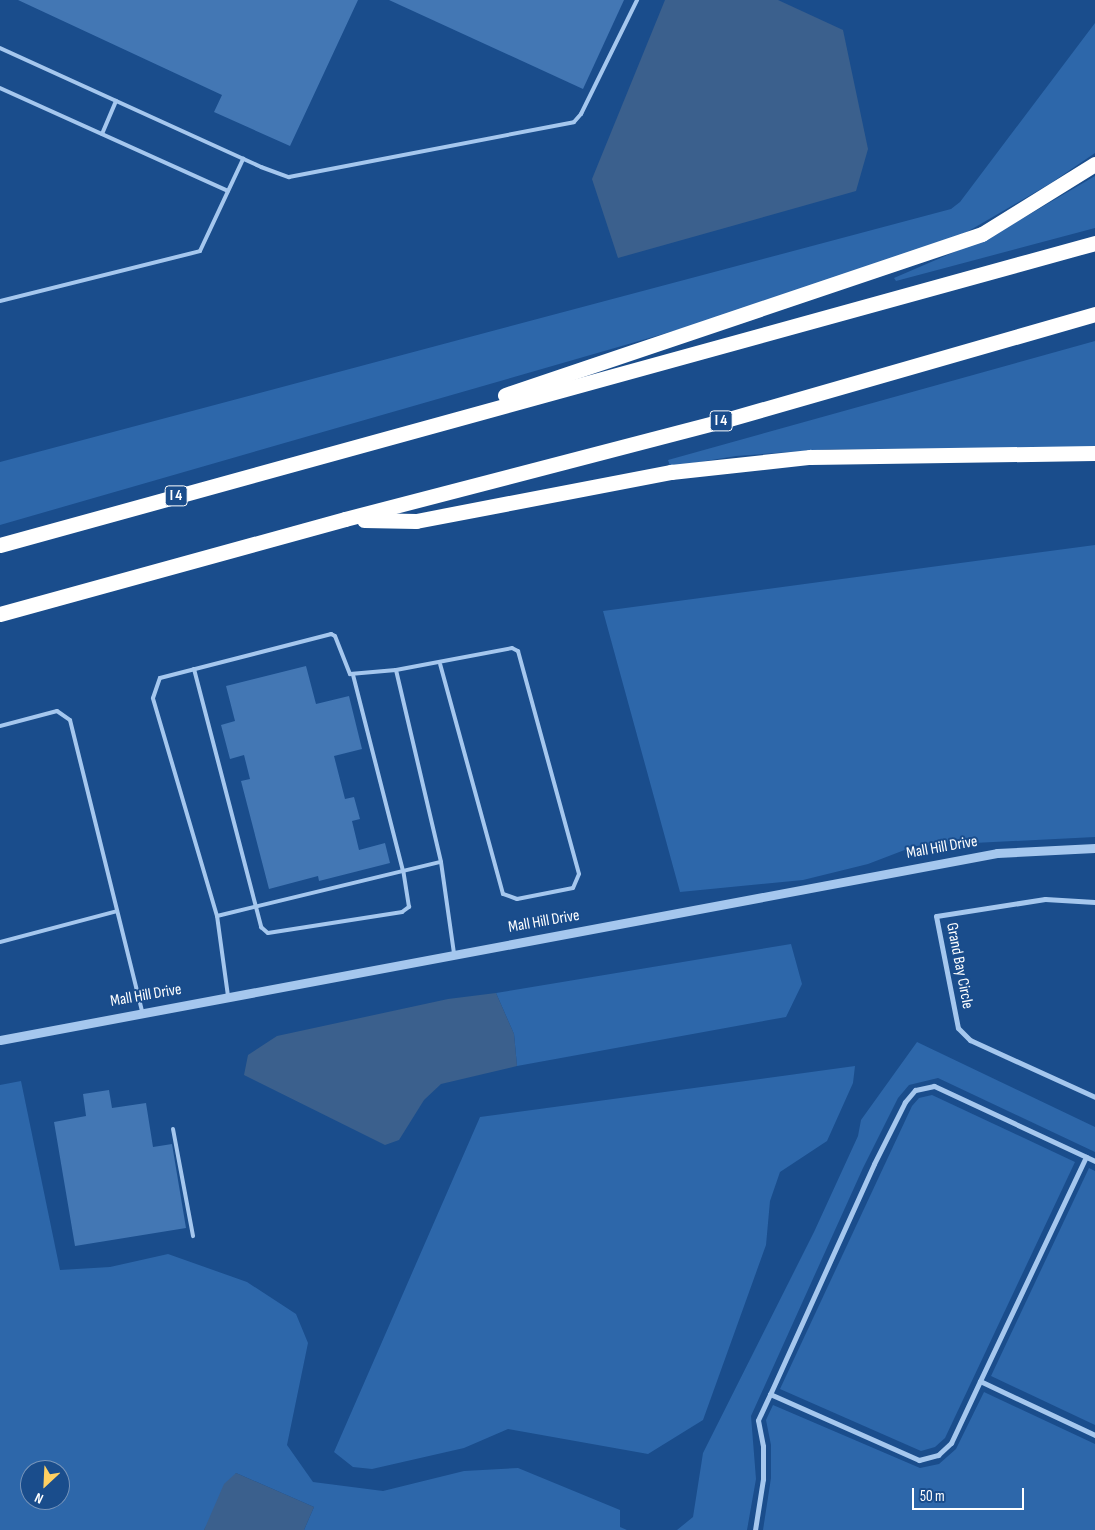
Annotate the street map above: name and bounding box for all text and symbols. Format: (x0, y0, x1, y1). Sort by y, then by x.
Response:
road number: I 4 (708, 408, 734, 434)
road number: I 4 (164, 484, 188, 508)
street label: Mall Hill Drive (905, 832, 979, 864)
street label: Mall Hill Drive (507, 906, 581, 938)
street label: Grand Bay Circle (941, 921, 977, 1011)
street label: Mall Hill Drive (109, 980, 183, 1012)
north arrow (20, 1460, 70, 1510)
scale bar (915, 1478, 1028, 1510)
text: 50 m (920, 1487, 945, 1506)
text: N (32, 1489, 46, 1507)

